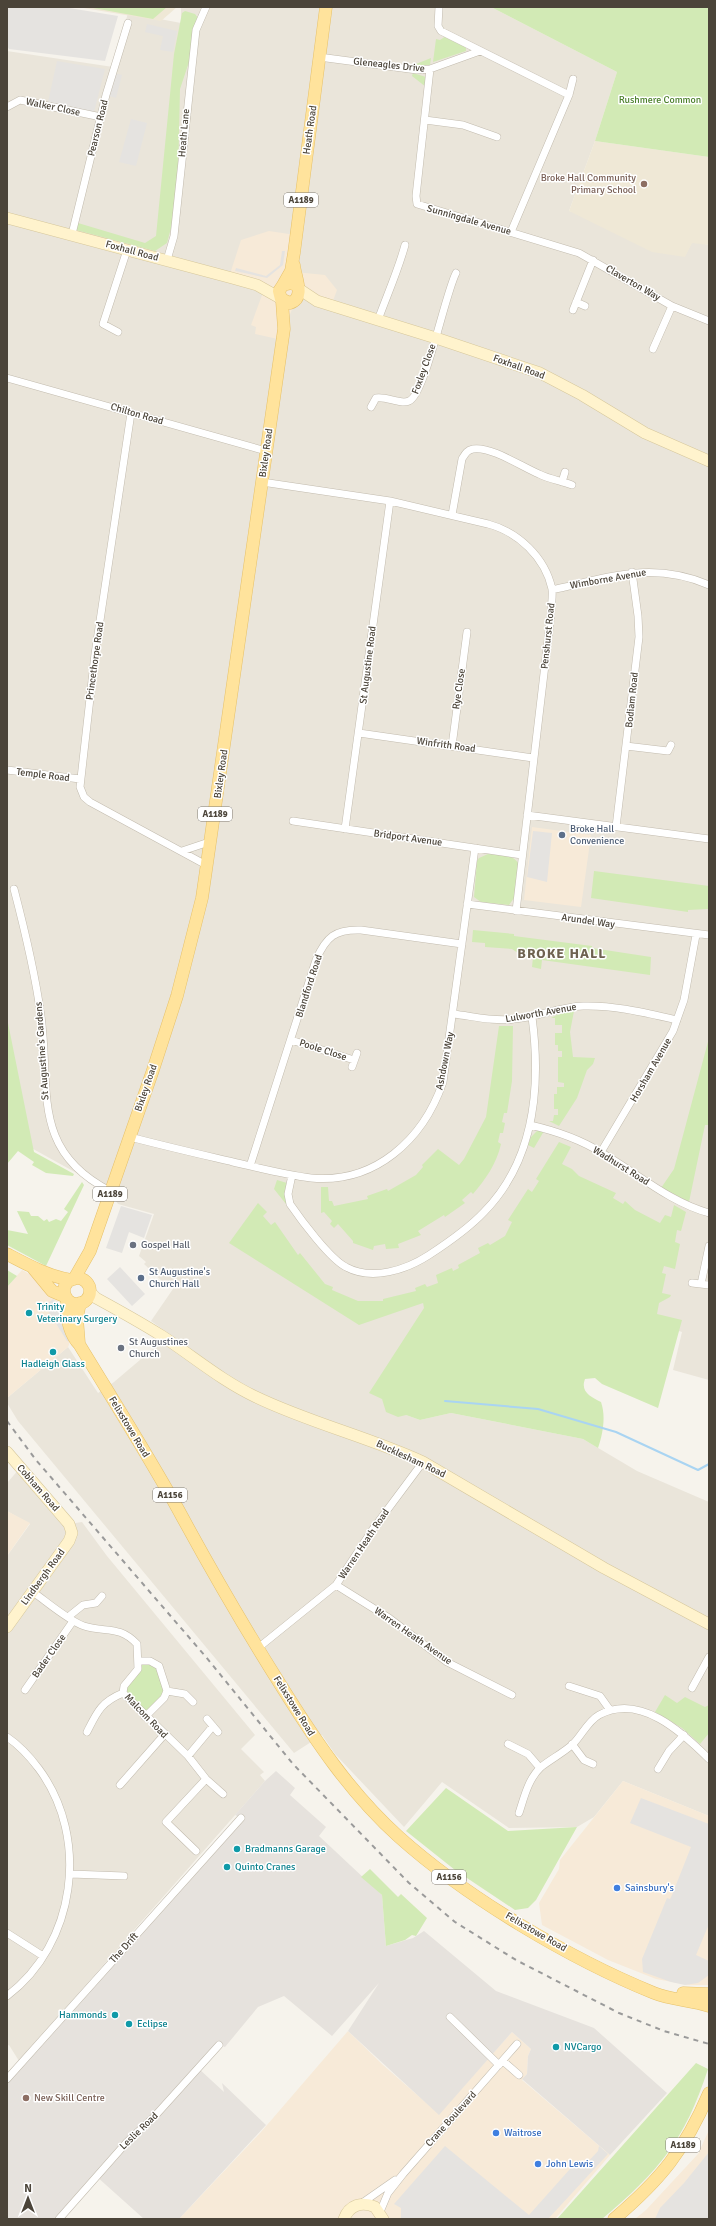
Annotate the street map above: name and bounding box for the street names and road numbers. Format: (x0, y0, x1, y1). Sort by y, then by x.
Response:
street label: Gleneagles Drive (353, 55, 425, 75)
street label: Walker Close (25, 95, 81, 119)
street label: Pearson Road (85, 99, 111, 157)
street label: Heath Road (301, 105, 319, 155)
street label: Heath Lane (176, 108, 192, 158)
road number: A1189 (284, 193, 318, 207)
street label: Sunningdale Avenue (425, 202, 513, 238)
street label: Foxhall Road (104, 238, 160, 264)
street label: Claverton Way (603, 262, 663, 304)
street label: Foxley Close (409, 342, 439, 396)
street label: Foxhall Road (491, 352, 547, 382)
street label: Chilton Road (109, 401, 165, 427)
street label: Bixley Road (257, 428, 275, 478)
street label: Wimborne Avenue (569, 566, 647, 592)
street label: Penshurst Road (539, 602, 557, 670)
street label: Princethorpe Road (84, 621, 106, 701)
street label: St Augustine Road (357, 625, 379, 705)
street label: Rye Close (450, 668, 468, 710)
street label: Bodiam Road (623, 672, 641, 728)
street label: Winfrith Road (416, 735, 476, 755)
street label: Bixley Road (212, 749, 230, 799)
street label: Temple Road (16, 766, 70, 784)
road number: A1189 (198, 807, 232, 821)
street label: Bridport Avenue (373, 827, 443, 849)
street label: Arundel Way (560, 911, 616, 931)
street label: Blandford Road (293, 953, 325, 1019)
street label: St Augustine's Gardens (33, 1001, 51, 1101)
street label: Lulworth Avenue (505, 1001, 577, 1025)
street label: Ashdown Way (433, 1031, 457, 1091)
street label: Horsham Avenue (628, 1036, 674, 1104)
street label: Poole Close (298, 1037, 348, 1063)
street label: Bixley Road (132, 1063, 160, 1113)
street label: Wadhurst Road (590, 1144, 652, 1188)
road number: A1189 (93, 1187, 127, 1201)
street label: Felixstowe Road (106, 1394, 152, 1460)
street label: Bucklesham Road (374, 1438, 448, 1480)
street label: Cobham Road (14, 1462, 62, 1514)
road number: A1156 (153, 1488, 187, 1502)
street label: Warren Heath Road (336, 1507, 392, 1581)
street label: Lindbergh Road (19, 1546, 67, 1608)
street label: Warren Heath Avenue (372, 1605, 454, 1667)
street label: Bader Close (30, 1632, 68, 1680)
street label: Felixstowe Road (271, 1674, 317, 1738)
street label: Malcom Road (122, 1691, 170, 1741)
road number: A1156 (432, 1870, 466, 1884)
street label: Felixstowe Road (503, 1910, 569, 1954)
street label: The Drift (107, 1930, 141, 1966)
street label: Crane Boulevard (423, 2089, 479, 2149)
street label: Leslie Road (117, 2110, 161, 2152)
road number: A1189 (666, 2138, 700, 2152)

